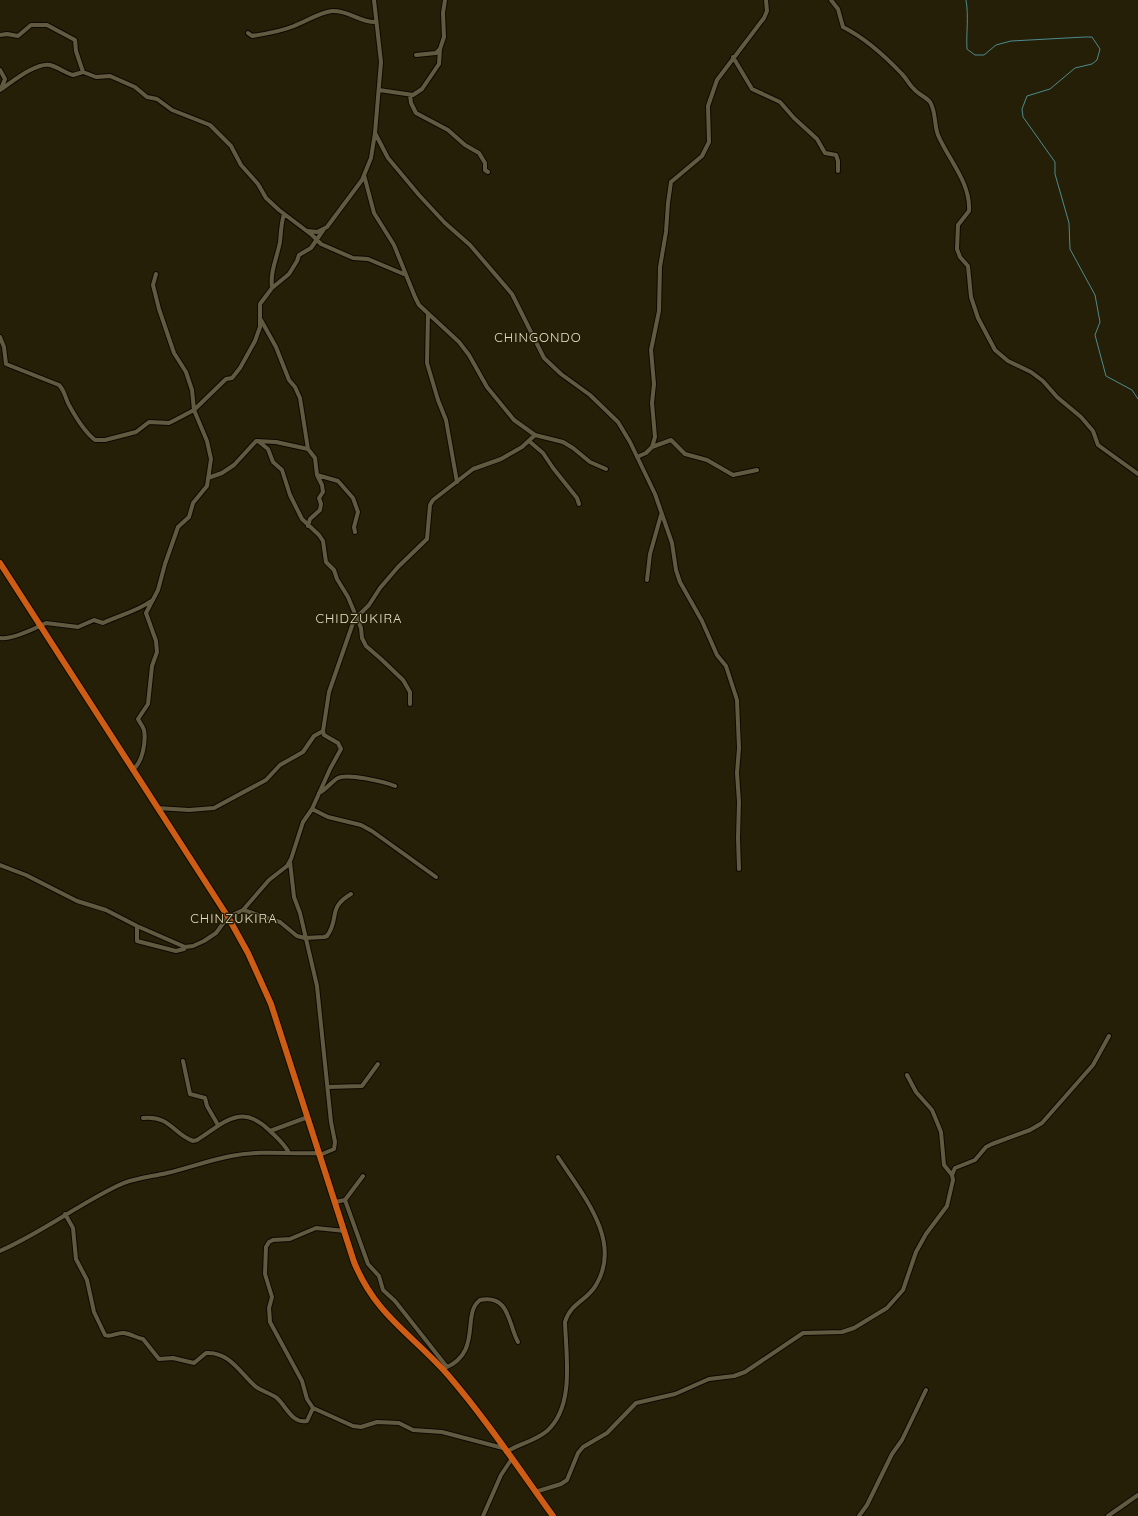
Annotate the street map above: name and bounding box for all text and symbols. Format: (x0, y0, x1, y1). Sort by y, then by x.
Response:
district label: CHINGONDO (494, 329, 582, 345)
district label: CHIDZUKIRA (315, 610, 403, 626)
district label: CHINZUKIRA (190, 910, 278, 926)

